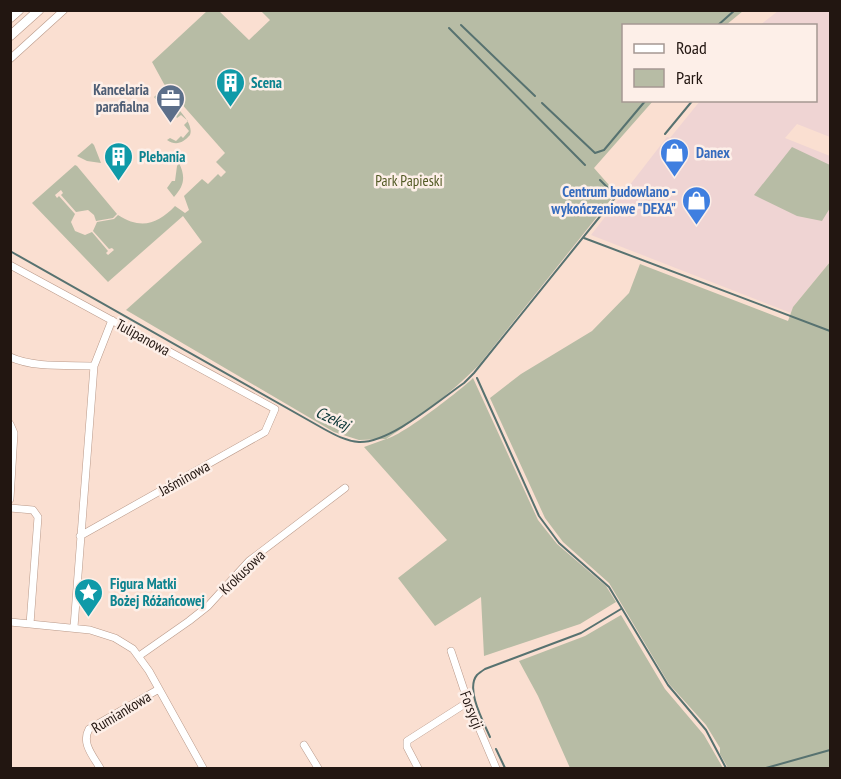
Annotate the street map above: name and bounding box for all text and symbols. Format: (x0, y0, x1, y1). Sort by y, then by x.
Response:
legend (622, 24, 817, 102)
text: Road (676, 36, 707, 59)
building icon: Scena (214, 66, 246, 108)
text: Park (676, 66, 703, 89)
place label: Scena (251, 73, 282, 92)
place label: Kancelaria parafialna (93, 80, 149, 116)
office icon: Kancelaria parafialna (154, 82, 186, 124)
shop icon: Danex (659, 136, 691, 178)
building icon: Plebania (102, 140, 134, 182)
place label: Danex (696, 143, 730, 162)
place label: Plebania (139, 147, 185, 166)
park label: Park Papieski (375, 171, 443, 190)
place label: Centrum budowlano - wykończeniowe "DEXA" (550, 182, 676, 218)
shop icon: Centrum budowlano - wykończeniowe "DEXA" (681, 184, 713, 226)
street label: Tulipanowa (113, 314, 173, 360)
water label: Czekaj (313, 401, 356, 436)
street label: Jaśminowa (154, 456, 213, 500)
street label: Krokusowa (215, 546, 269, 598)
place label: Figura Matki Bożej Różańcowej (110, 574, 205, 610)
place icon: Figura Matki Bożej Różańcowej (73, 576, 105, 618)
street label: Rumiankowa (88, 687, 154, 737)
street label: Forsycji (456, 688, 488, 732)

